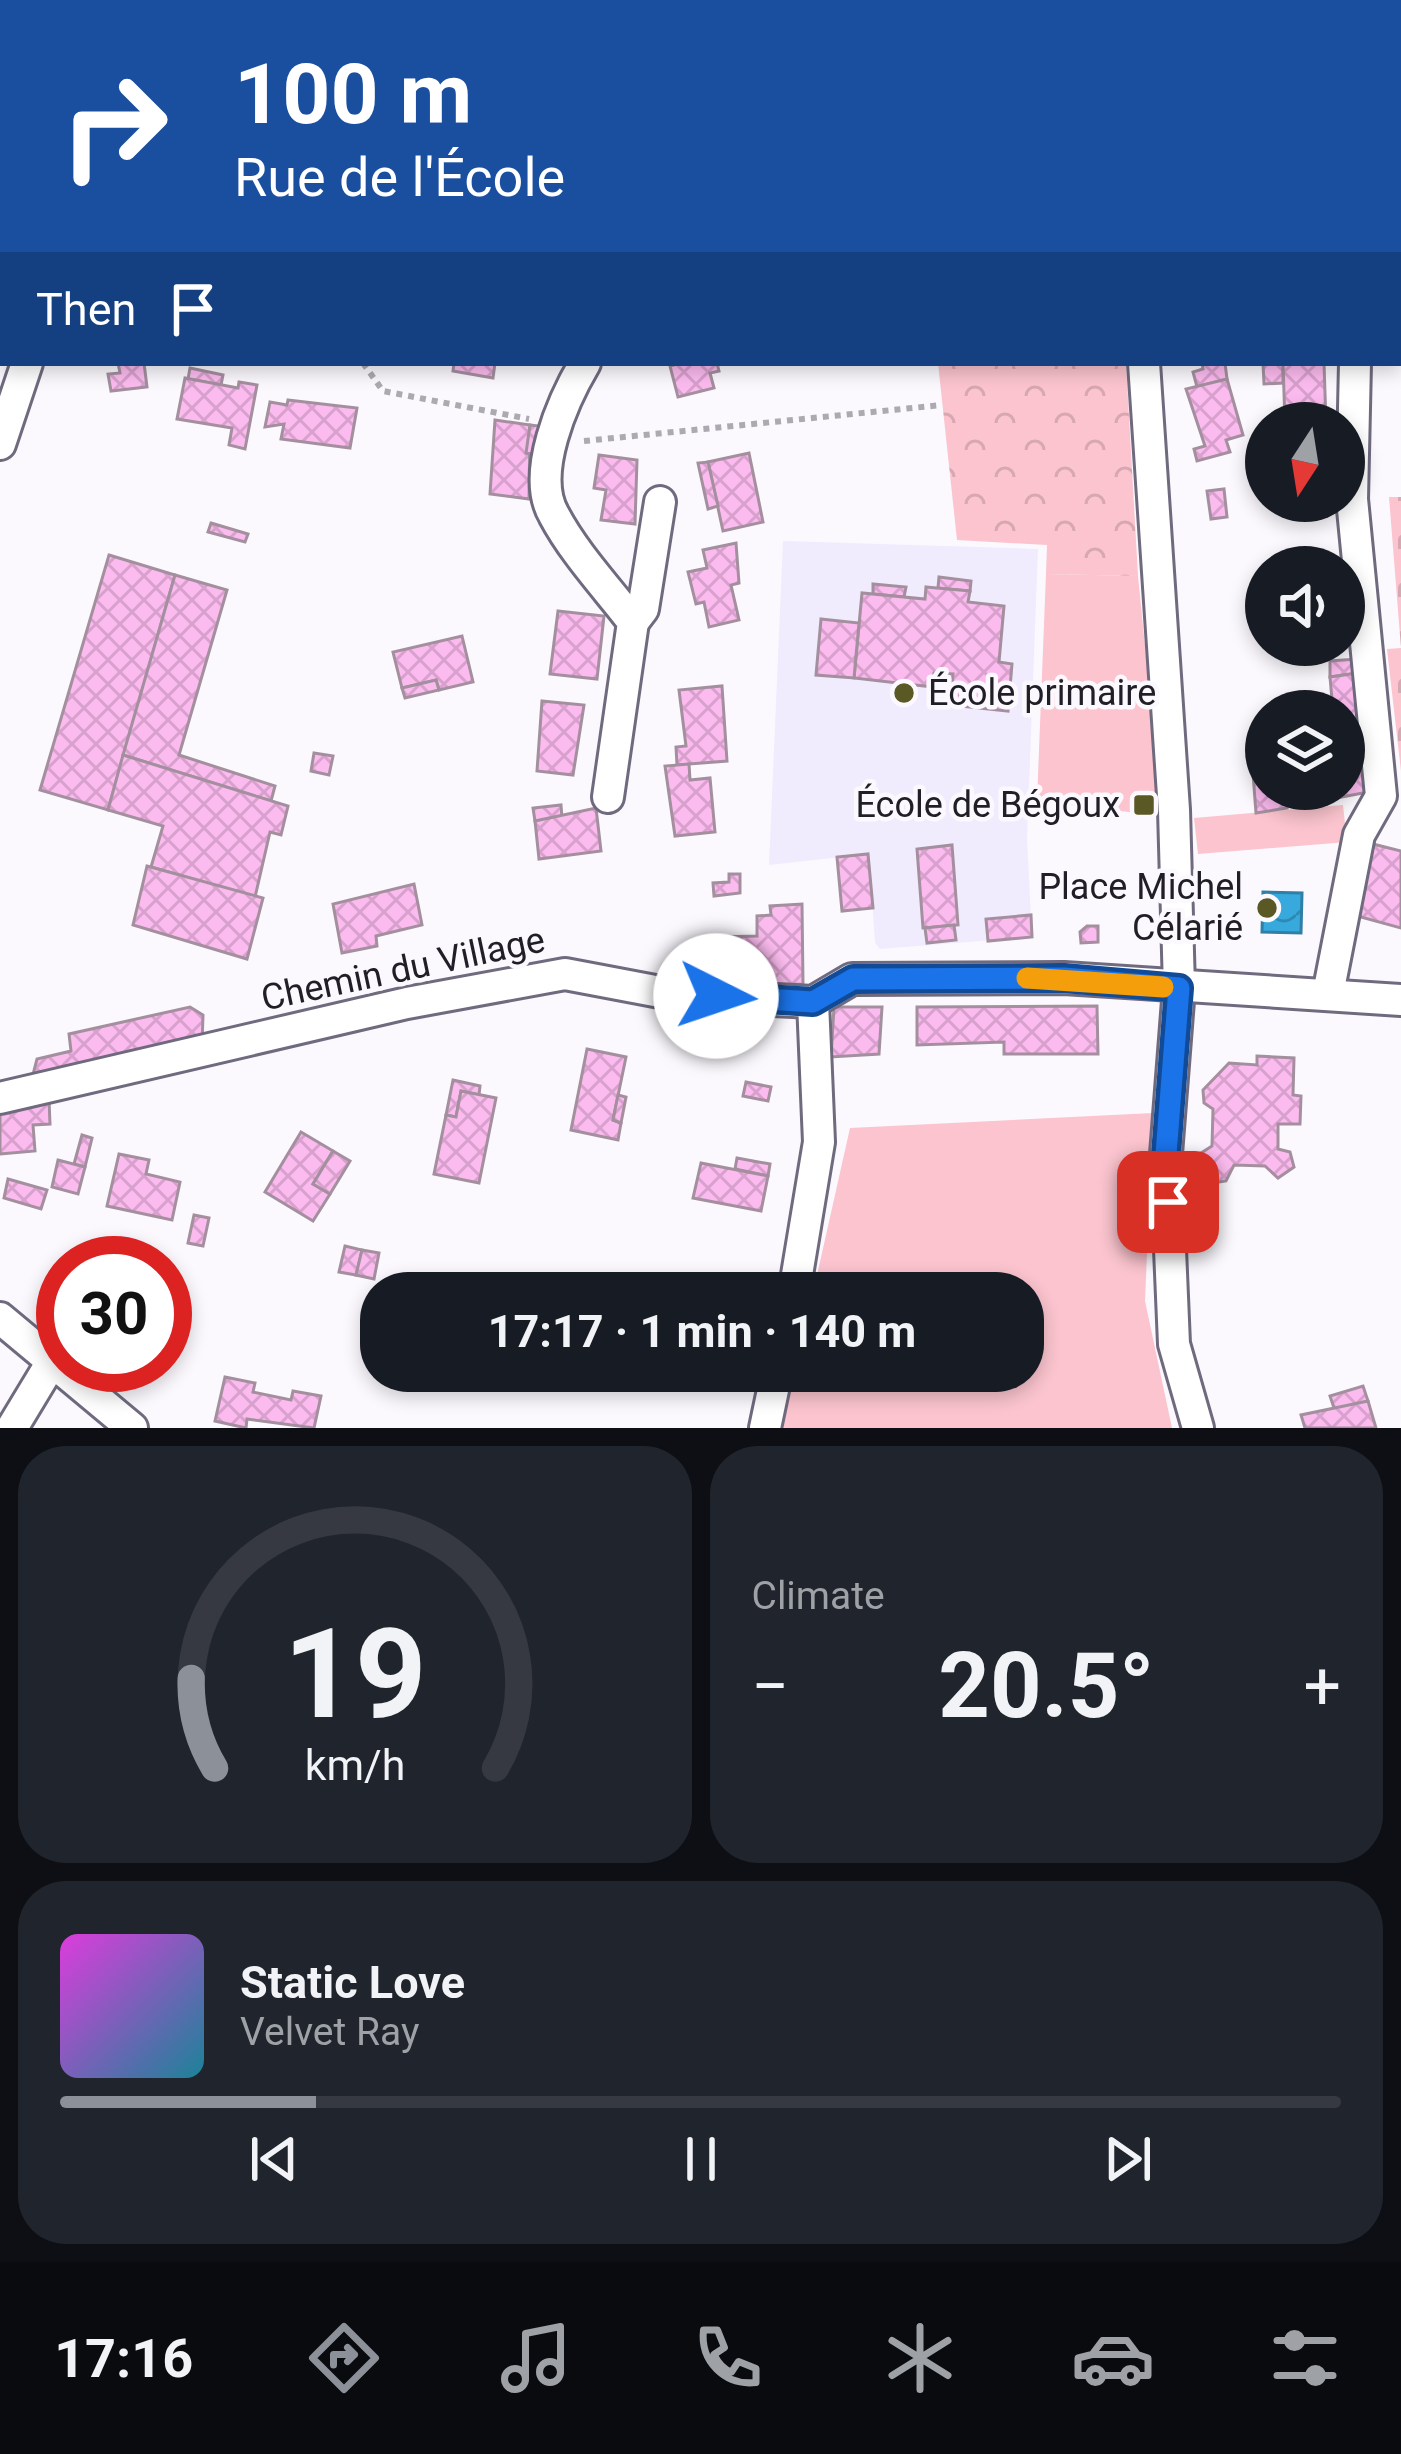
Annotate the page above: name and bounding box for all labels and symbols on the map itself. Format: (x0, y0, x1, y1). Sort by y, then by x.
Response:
north arrow (1245, 402, 1365, 522)
place label: École primaire (928, 671, 1156, 714)
marker: École primaire (891, 680, 917, 706)
place label: École de Bégoux (855, 783, 1120, 826)
marker: École de Bégoux (1131, 792, 1157, 818)
place label: Place Michel Célarié (1038, 866, 1243, 949)
marker: Place Michel Célarié (1254, 895, 1280, 921)
street label: Chemin du Village (257, 918, 549, 1020)
position arrow (653, 933, 779, 1059)
pin (1117, 1151, 1219, 1253)
speed limit sign: 30 (36, 1236, 192, 1392)

